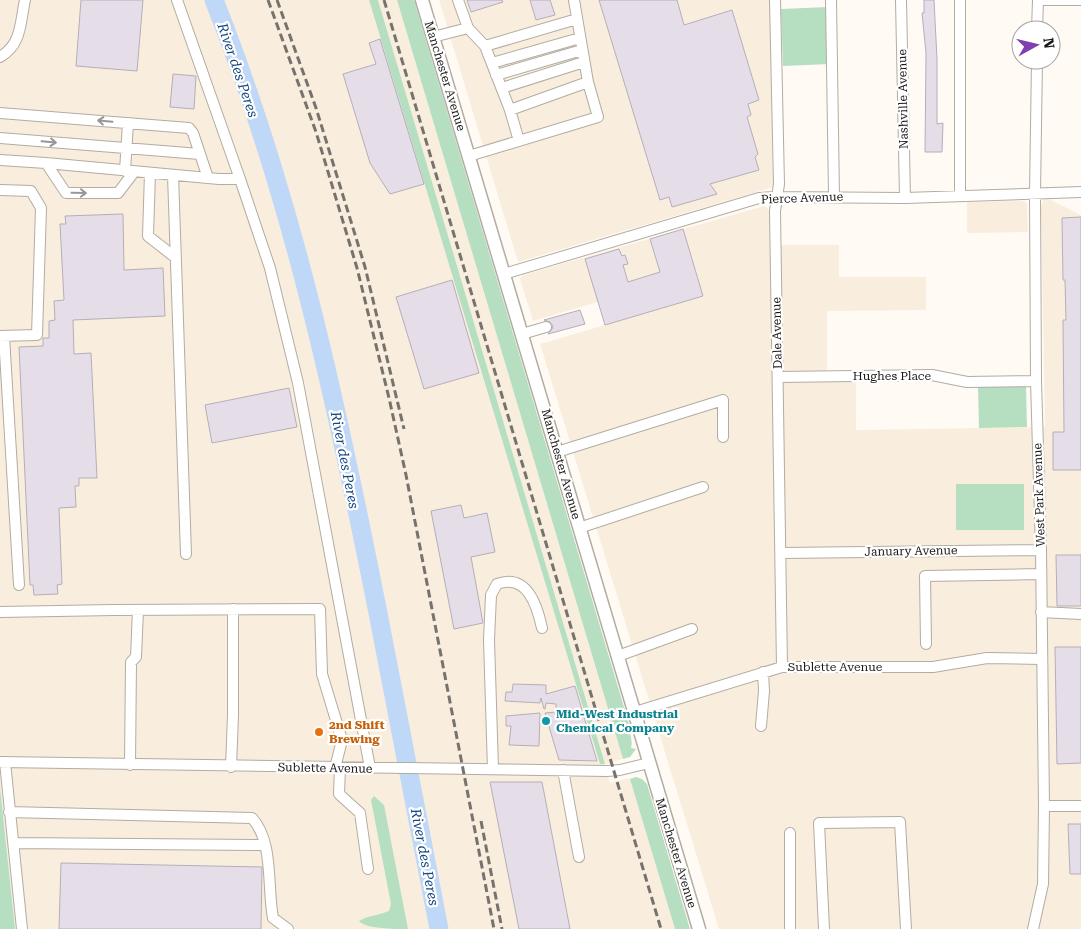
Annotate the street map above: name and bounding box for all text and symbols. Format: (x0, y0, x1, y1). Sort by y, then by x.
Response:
street label: Manchester Avenue (422, 19, 469, 133)
water label: River des Peres (214, 20, 262, 120)
north arrow (1011, 20, 1061, 70)
text: N (1040, 37, 1058, 50)
street label: Nashville Avenue (895, 48, 911, 149)
one-way arrow (98, 117, 114, 126)
one-way arrow (40, 137, 56, 147)
one-way arrow (70, 188, 87, 198)
street label: Pierce Avenue (761, 190, 844, 206)
street label: Dale Avenue (769, 296, 785, 369)
street label: Hughes Place (853, 369, 932, 383)
street label: Manchester Avenue (539, 407, 584, 521)
water label: River des Peres (328, 409, 362, 510)
street label: West Park Avenue (1030, 442, 1048, 547)
street label: January Avenue (864, 543, 958, 559)
street label: Sublette Avenue (788, 660, 883, 674)
place label: Mid-West Industrial Chemical Company (556, 707, 678, 735)
marker: Mid-West Industrial Chemical Company (540, 715, 552, 727)
place label: 2nd Shift Brewing (329, 718, 385, 746)
marker: 2nd Shift Brewing (313, 726, 325, 738)
street label: Sublette Avenue (278, 760, 373, 776)
street label: Manchester Avenue (653, 796, 700, 910)
water label: River des Peres (408, 806, 442, 907)

